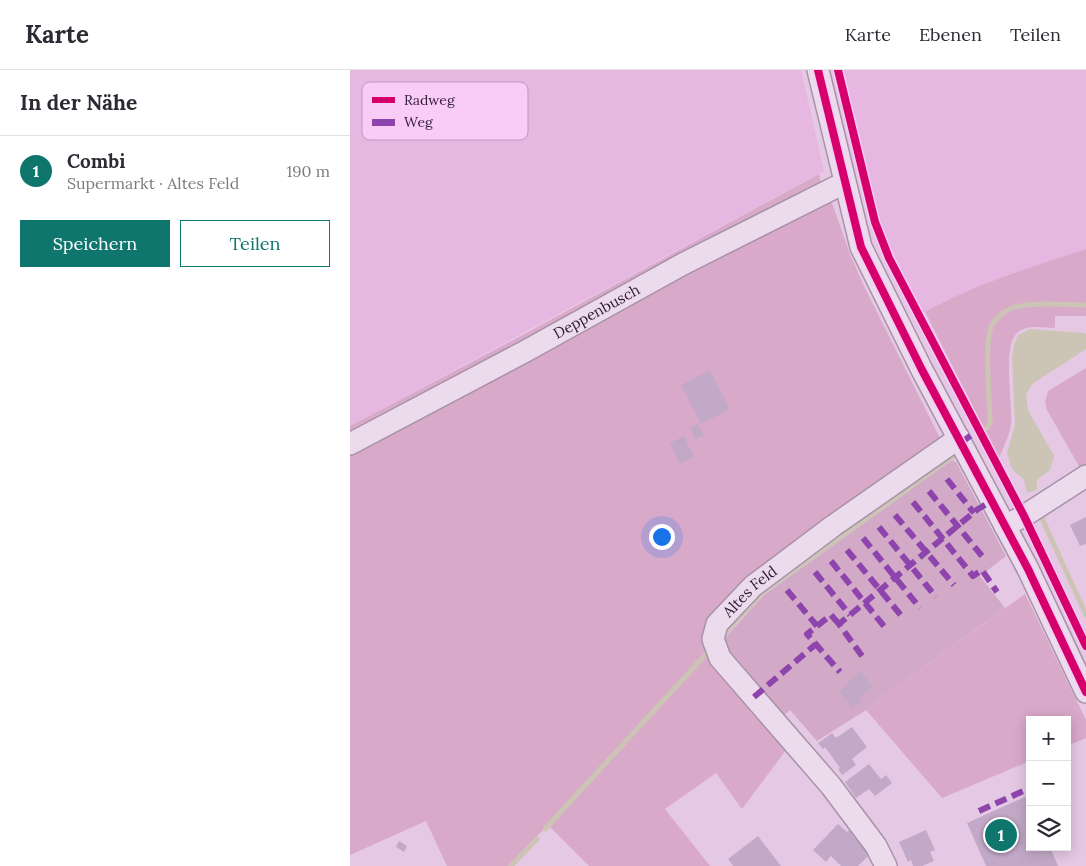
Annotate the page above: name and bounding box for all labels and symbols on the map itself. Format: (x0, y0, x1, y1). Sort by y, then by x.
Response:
legend (362, 82, 528, 140)
text: Radweg (404, 91, 455, 109)
text: Weg (404, 113, 433, 131)
street label: Deppenbusch (550, 280, 643, 343)
your location (649, 524, 675, 550)
street label: Altes Feld (718, 561, 781, 622)
pin: 1 (985, 816, 1017, 854)

